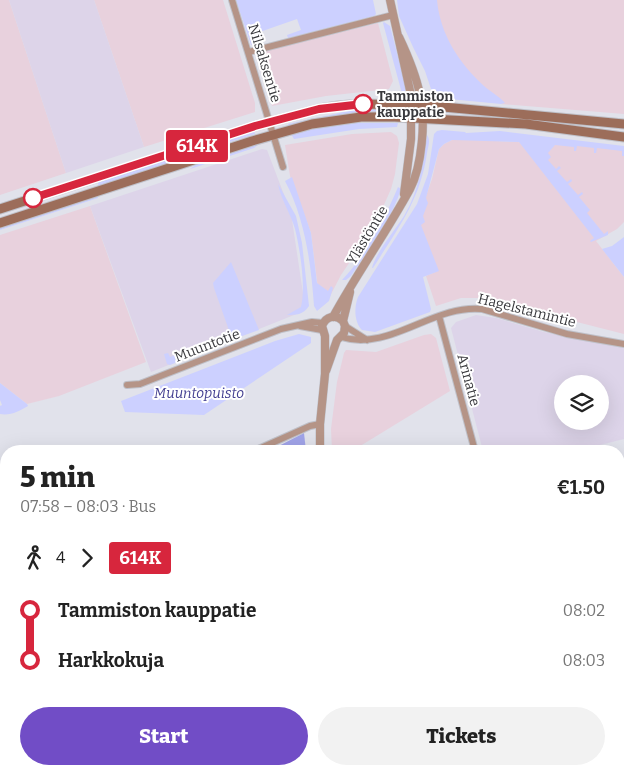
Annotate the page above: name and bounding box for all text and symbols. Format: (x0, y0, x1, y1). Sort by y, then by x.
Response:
street label: Nilsaksentie (245, 22, 285, 104)
place label: Tammiston kauppatie (377, 88, 453, 121)
marker: Tammiston kauppatie (353, 94, 373, 114)
line badge: 614K (162, 130, 232, 162)
text: 614K (176, 135, 218, 157)
unlabelled marker (23, 188, 43, 208)
street label: Ylästöntie (343, 203, 392, 268)
street label: Hagelstamintie (476, 290, 578, 331)
street label: Muuntotie (172, 325, 242, 366)
street label: Arinatie (453, 352, 484, 408)
map controls (554, 375, 609, 430)
button: layers (554, 375, 609, 430)
park label: Muuntopuisto (154, 385, 244, 402)
text: 5 min (20, 461, 94, 494)
text: €1.50 (557, 476, 605, 499)
text: 07:58 – 08:03 · Bus (20, 497, 156, 516)
icon: walk (20, 544, 48, 572)
icon: forward (73, 544, 101, 572)
text: 614K (119, 547, 161, 569)
text: 4 (56, 548, 65, 567)
text: Tammiston kauppatie (58, 599, 256, 622)
text: 08:02 (563, 601, 605, 620)
text: Harkkokuja (58, 649, 164, 672)
text: 08:03 (562, 651, 605, 670)
button: Start (20, 707, 308, 765)
button: Tickets (318, 707, 605, 765)

